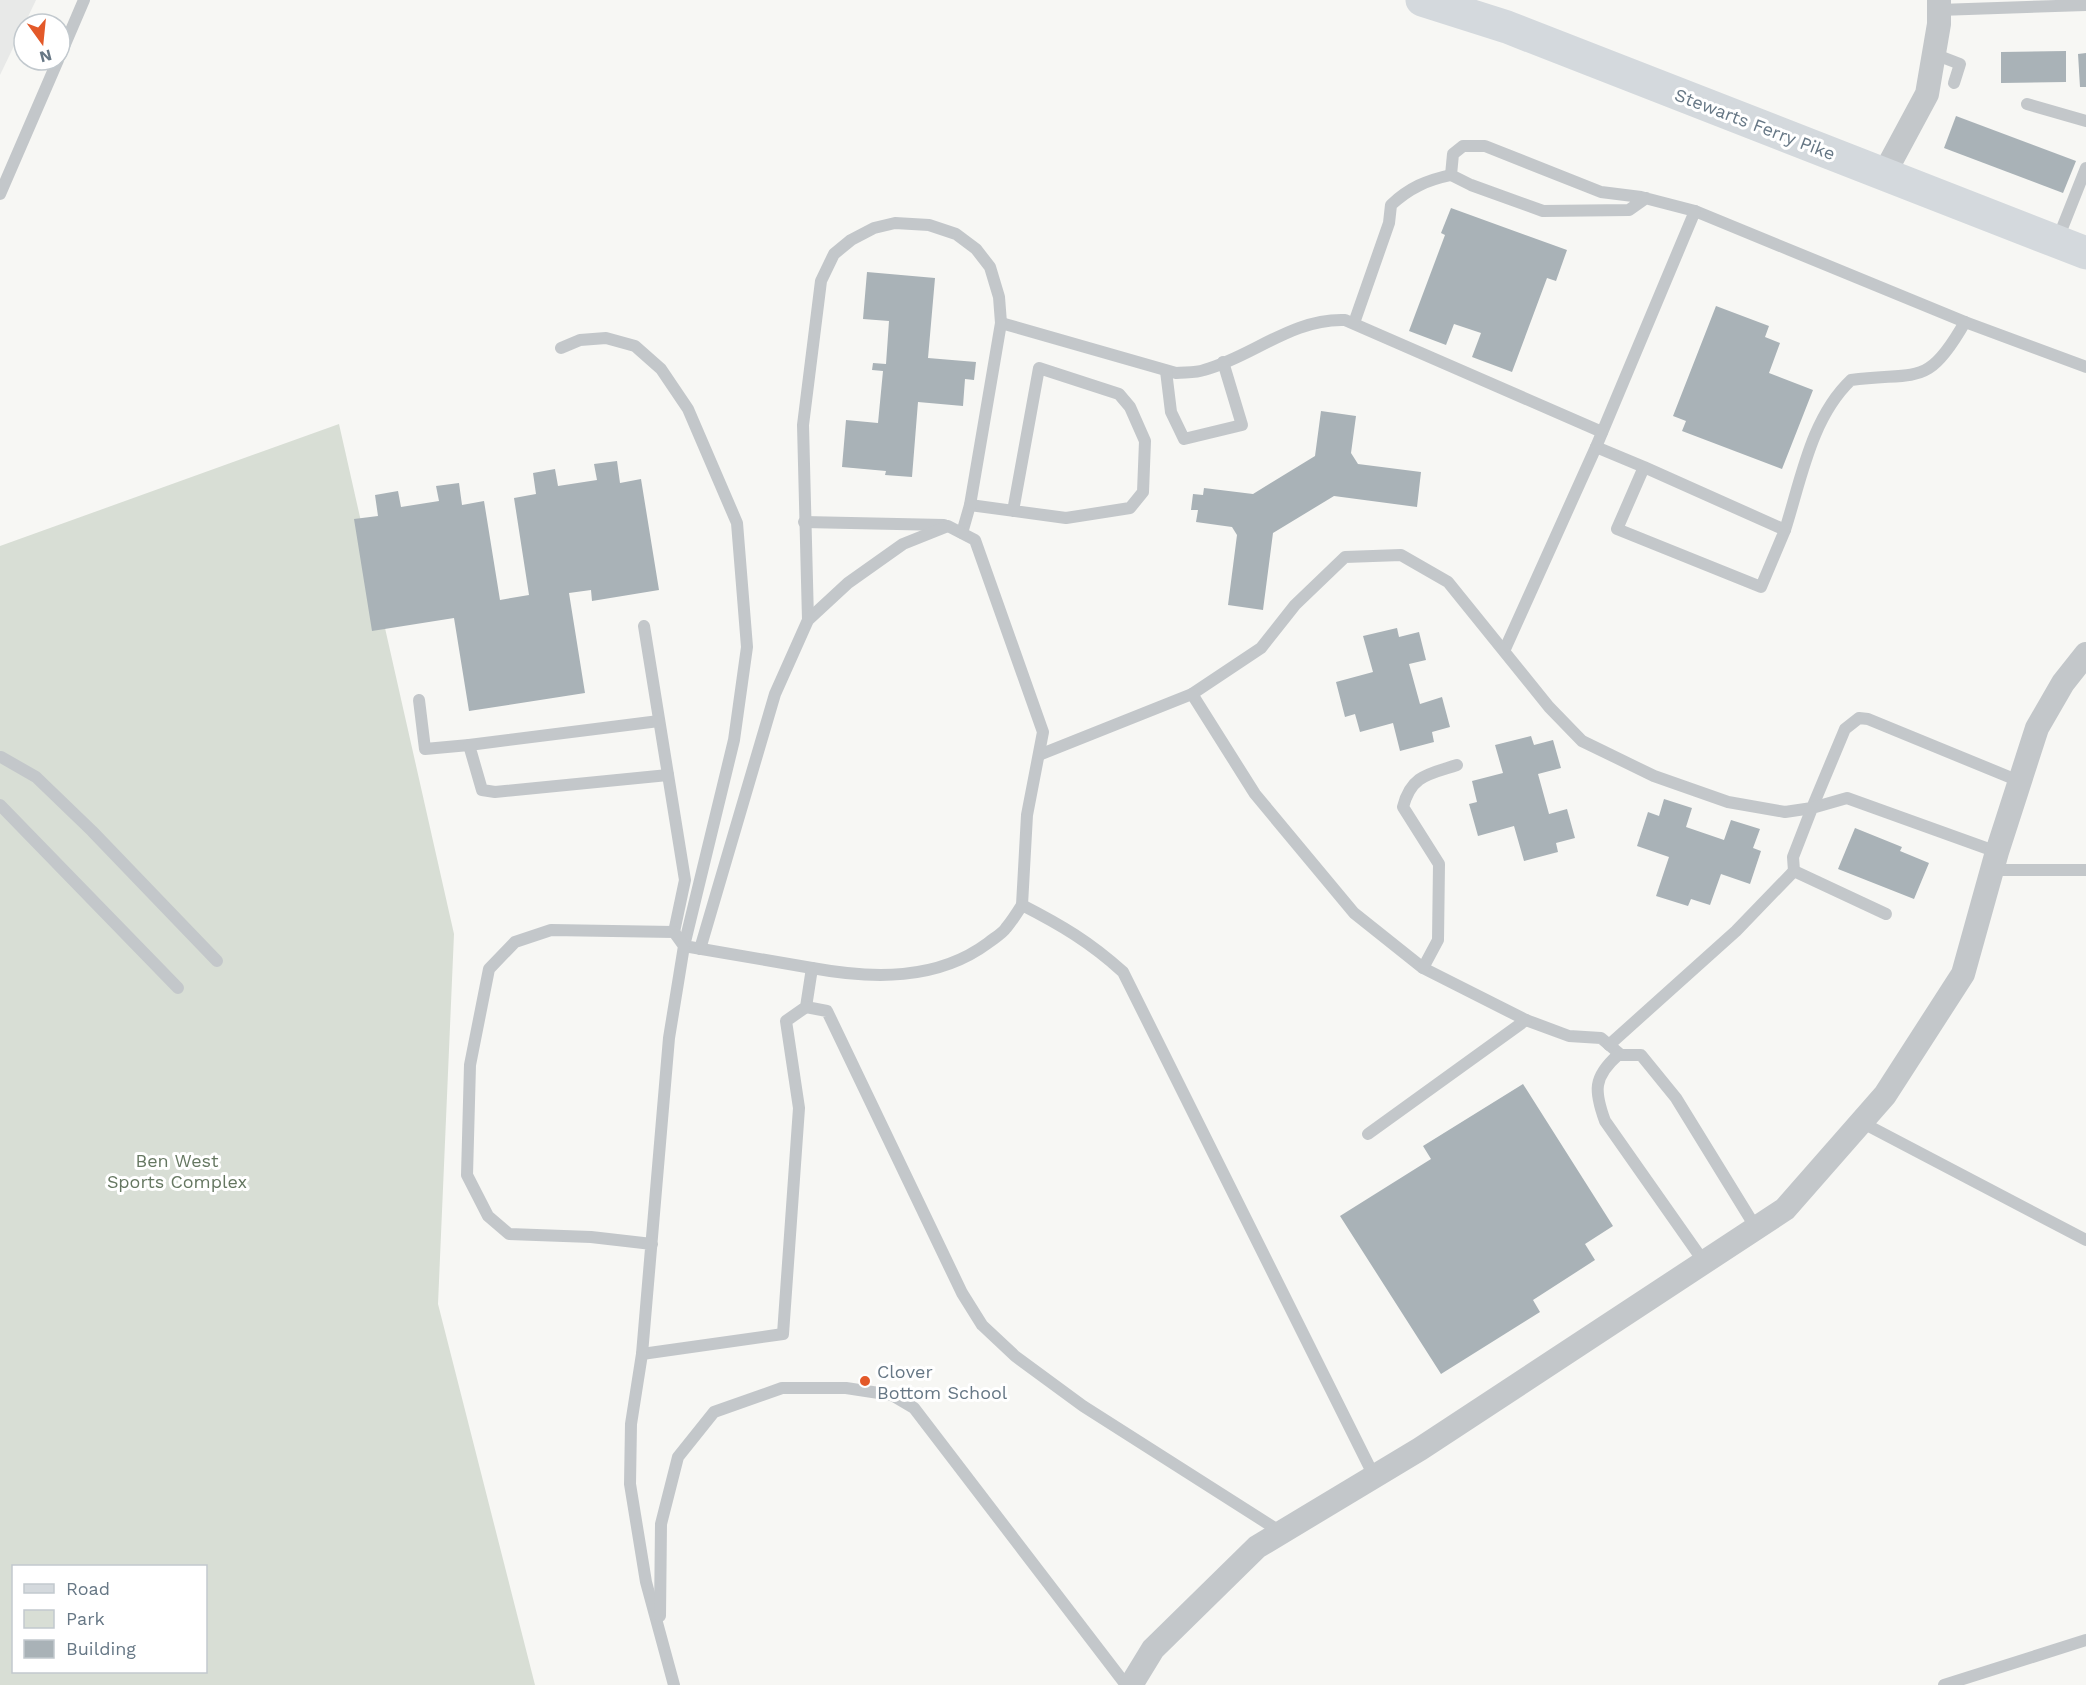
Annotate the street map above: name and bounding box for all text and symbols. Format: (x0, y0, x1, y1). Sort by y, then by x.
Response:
north arrow (12, 12, 72, 72)
text: N (38, 45, 54, 67)
street label: Stewarts Ferry Pike (1672, 84, 1838, 164)
park label: Ben West Sports Complex (107, 1150, 247, 1192)
place label: Clover Bottom School (877, 1361, 1008, 1403)
marker: Clover Bottom School (858, 1374, 872, 1388)
legend (12, 1565, 207, 1673)
text: Road (66, 1578, 110, 1599)
text: Park (66, 1608, 105, 1629)
text: Building (66, 1638, 136, 1659)

